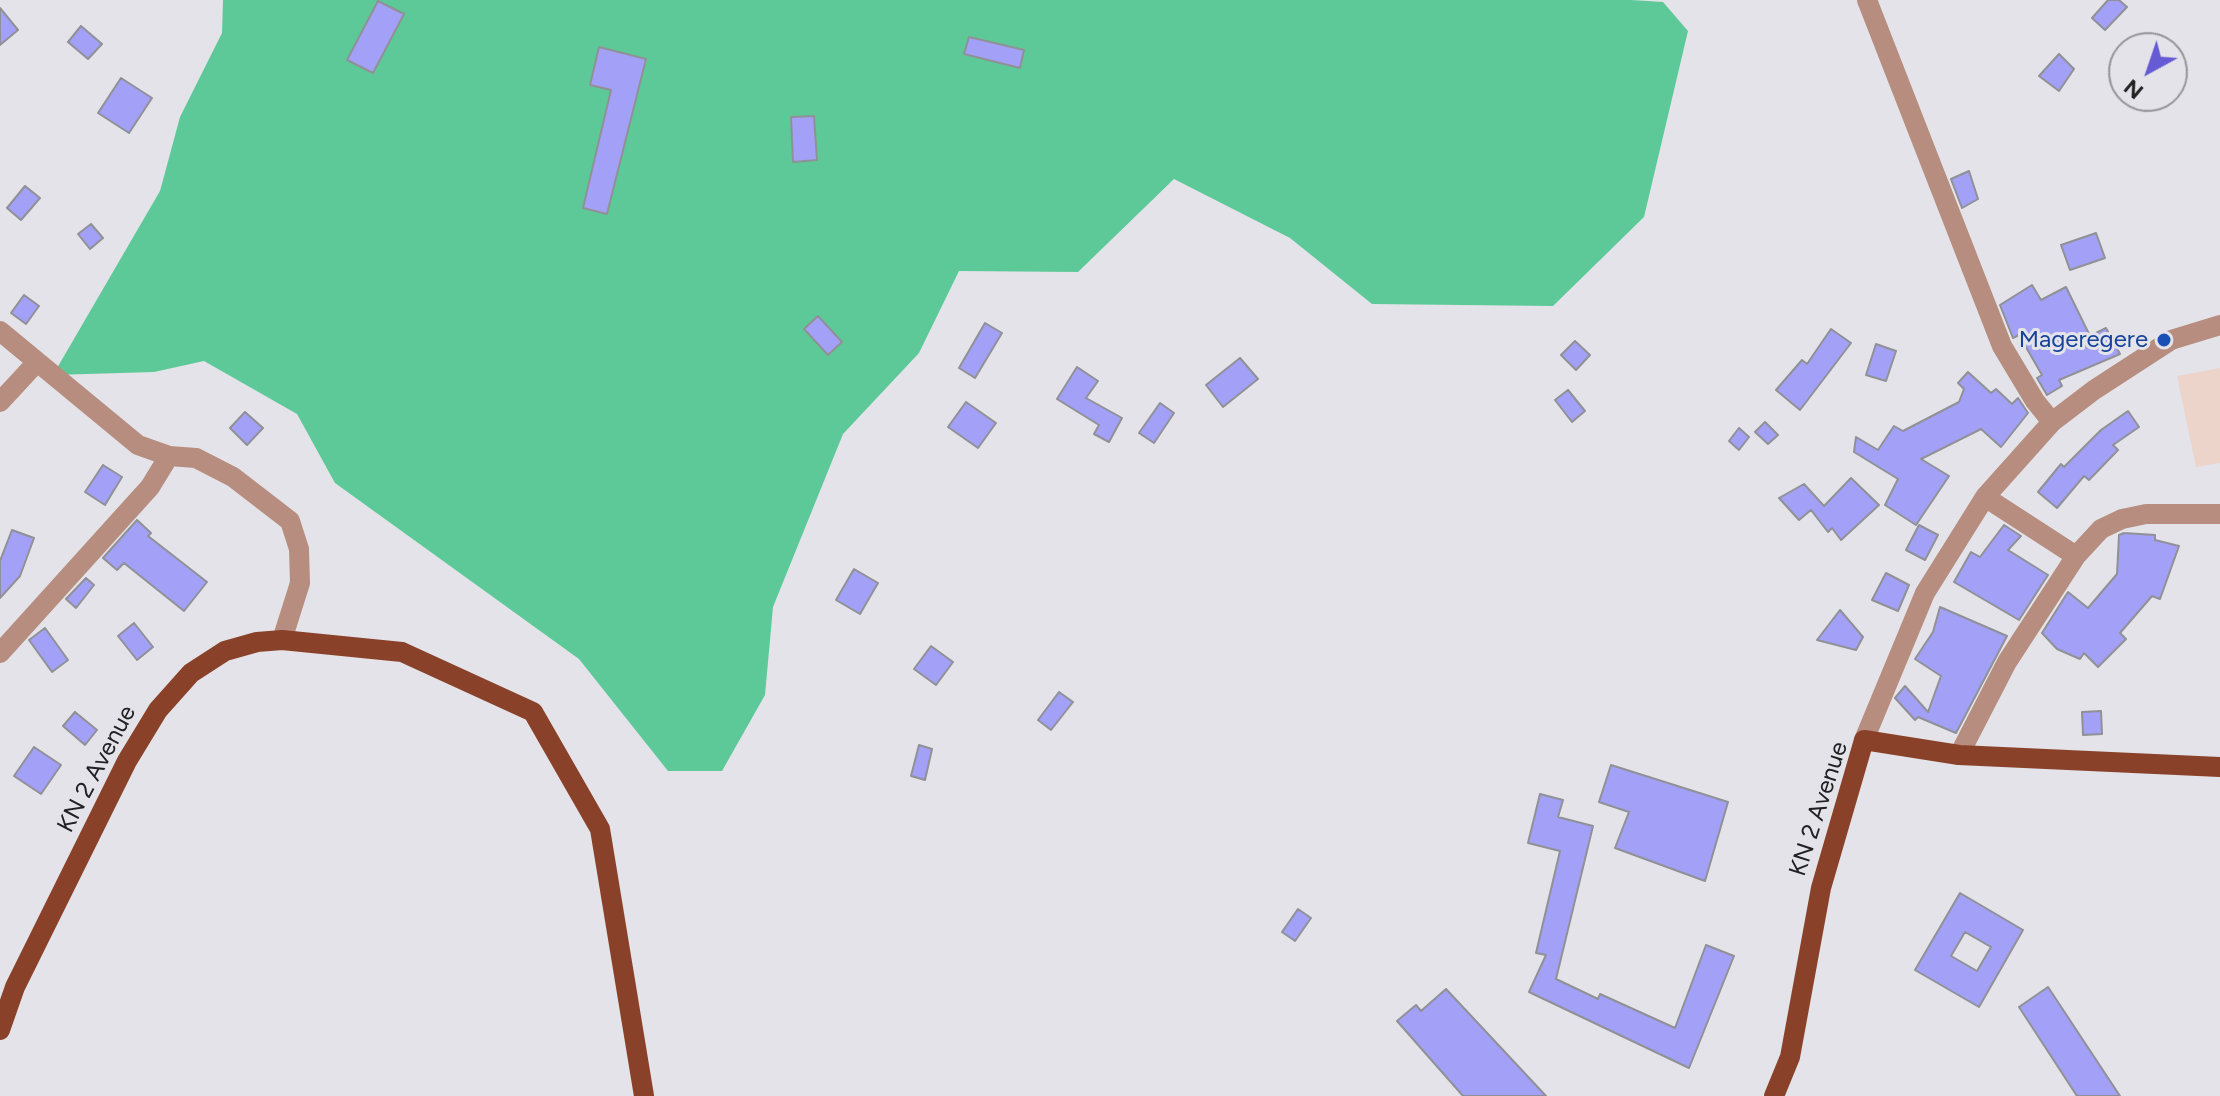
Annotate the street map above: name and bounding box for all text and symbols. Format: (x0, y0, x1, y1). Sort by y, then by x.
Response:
north arrow (2108, 32, 2188, 112)
text: N (2118, 73, 2149, 105)
place label: Mageregere (2019, 326, 2148, 354)
marker: Mageregere (2155, 331, 2173, 349)
street label: KN 2 Avenue (52, 701, 142, 837)
street label: KN 2 Avenue (1784, 738, 1854, 880)

